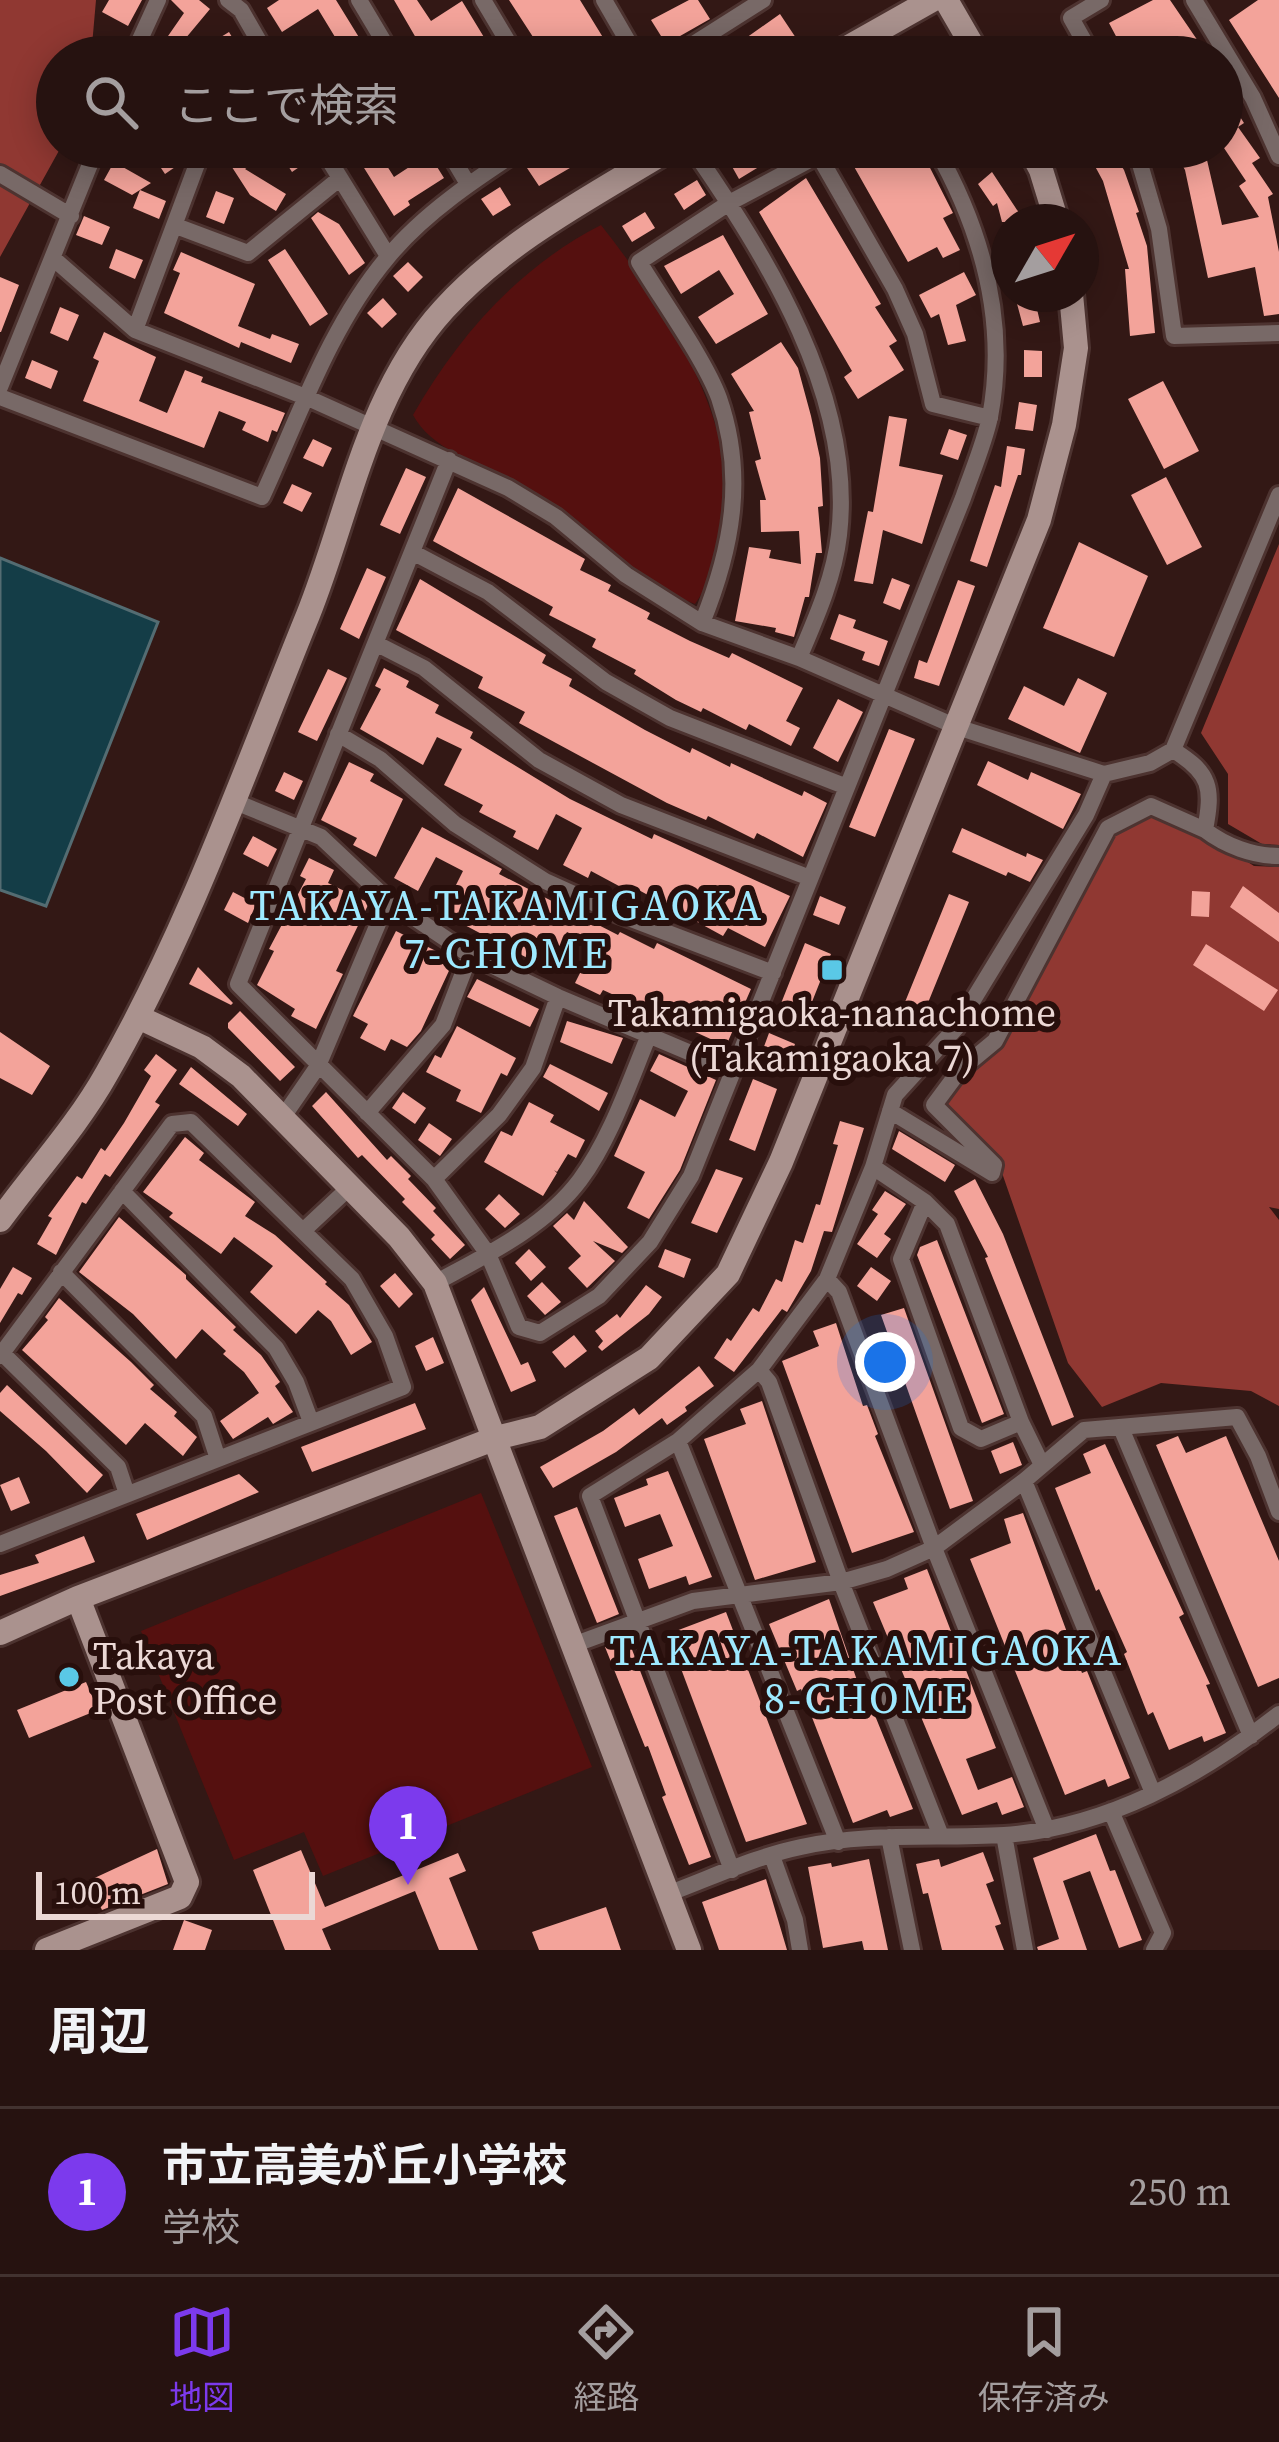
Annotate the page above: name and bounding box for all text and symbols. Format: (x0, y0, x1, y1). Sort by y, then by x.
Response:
search box (36, 36, 1243, 168)
icon: search (78, 69, 144, 135)
text: ここで検索 (174, 74, 399, 136)
north arrow (991, 204, 1099, 312)
district label: TAKAYA-TAKAMIGAOKA 7-CHOME (250, 876, 764, 982)
marker: Takamigaoka-nanachome (Takamigaoka 7) (819, 957, 845, 983)
place label: Takamigaoka-nanachome (Takamigaoka 7) (608, 986, 1056, 1084)
your location (855, 1332, 915, 1392)
district label: TAKAYA-TAKAMIGAOKA 8-CHOME (610, 1621, 1124, 1727)
place label: Takaya Post Office (93, 1629, 277, 1727)
marker: Takaya Post Office (56, 1664, 82, 1690)
pin: 1 (369, 1786, 447, 1885)
scale bar (36, 1866, 315, 1919)
text: 100 m (54, 1870, 141, 1915)
text: 周辺 (48, 1996, 150, 2066)
text: 市立高美が丘小学校 (162, 2134, 567, 2196)
text: 1 (76, 2165, 98, 2218)
text: 250 m (1128, 2165, 1231, 2218)
text: 学校 (162, 2201, 240, 2254)
tab: 地図 (169, 2299, 235, 2420)
tab: 経路 (573, 2299, 639, 2420)
tab: 保存済み (978, 2299, 1110, 2420)

